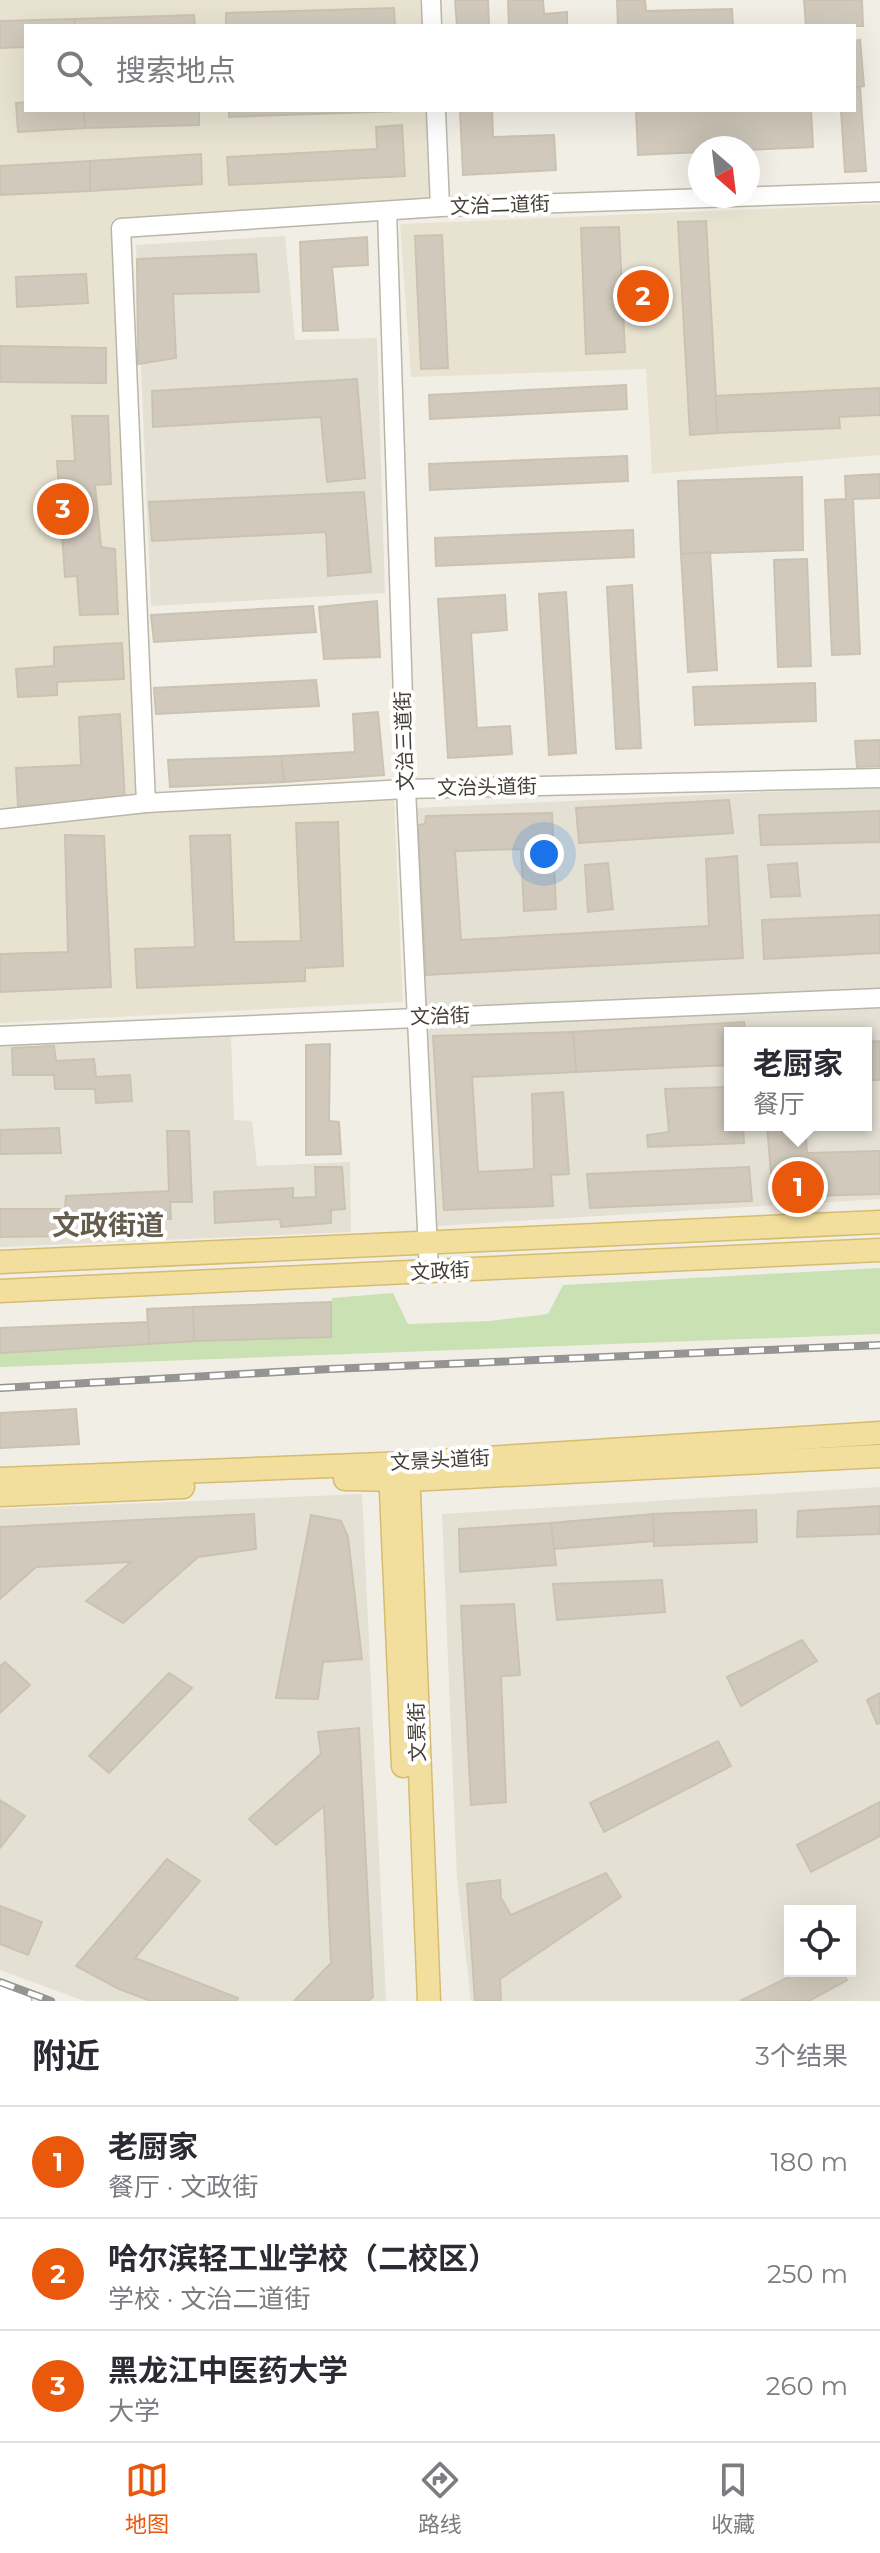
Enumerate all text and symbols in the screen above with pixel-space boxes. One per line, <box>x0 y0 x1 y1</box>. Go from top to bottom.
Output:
search box <box>24 24 856 112</box>
icon: search <box>52 46 96 90</box>
text: 搜索地点 <box>116 52 236 89</box>
north arrow <box>688 136 760 208</box>
street label: 文治二道街 <box>450 191 550 219</box>
pin: 2 <box>617 266 669 326</box>
pin: 3 <box>37 479 89 539</box>
street label: 文治三道街 <box>390 691 418 791</box>
street label: 文治头道街 <box>437 774 537 800</box>
your location <box>524 834 564 874</box>
street label: 文治街 <box>410 1003 470 1029</box>
popup <box>724 1027 872 1131</box>
text: 老厨家 <box>753 1045 843 1082</box>
text: 餐厅 <box>753 1088 805 1120</box>
pin: 1 <box>772 1157 824 1217</box>
district label: 文政街道 <box>52 1208 164 1242</box>
street label: 文政街 <box>409 1257 471 1285</box>
street label: 文景头道街 <box>389 1445 491 1475</box>
street label: 文景街 <box>404 1702 430 1762</box>
map controls <box>784 1905 856 1977</box>
button: locate <box>784 1905 856 1977</box>
text: 附近 <box>32 2035 100 2077</box>
text: 3个结果 <box>755 2040 848 2072</box>
text: 老厨家 <box>108 2128 198 2165</box>
text: 1 <box>53 2146 63 2178</box>
text: 180 m <box>770 2146 848 2178</box>
text: 餐厅 · 文政街 <box>108 2171 258 2203</box>
text: 哈尔滨轻工业学校（二校区） <box>108 2240 498 2277</box>
text: 2 <box>50 2258 66 2290</box>
text: 250 m <box>767 2258 848 2290</box>
text: 学校 · 文治二道街 <box>108 2283 310 2315</box>
text: 黑龙江中医药大学 <box>108 2352 348 2389</box>
text: 3 <box>50 2370 66 2402</box>
text: 260 m <box>766 2370 848 2402</box>
text: 大学 <box>108 2395 160 2427</box>
tab: 地图 <box>125 2458 169 2538</box>
tab: 路线 <box>418 2458 462 2538</box>
tab: 收藏 <box>711 2458 755 2538</box>

